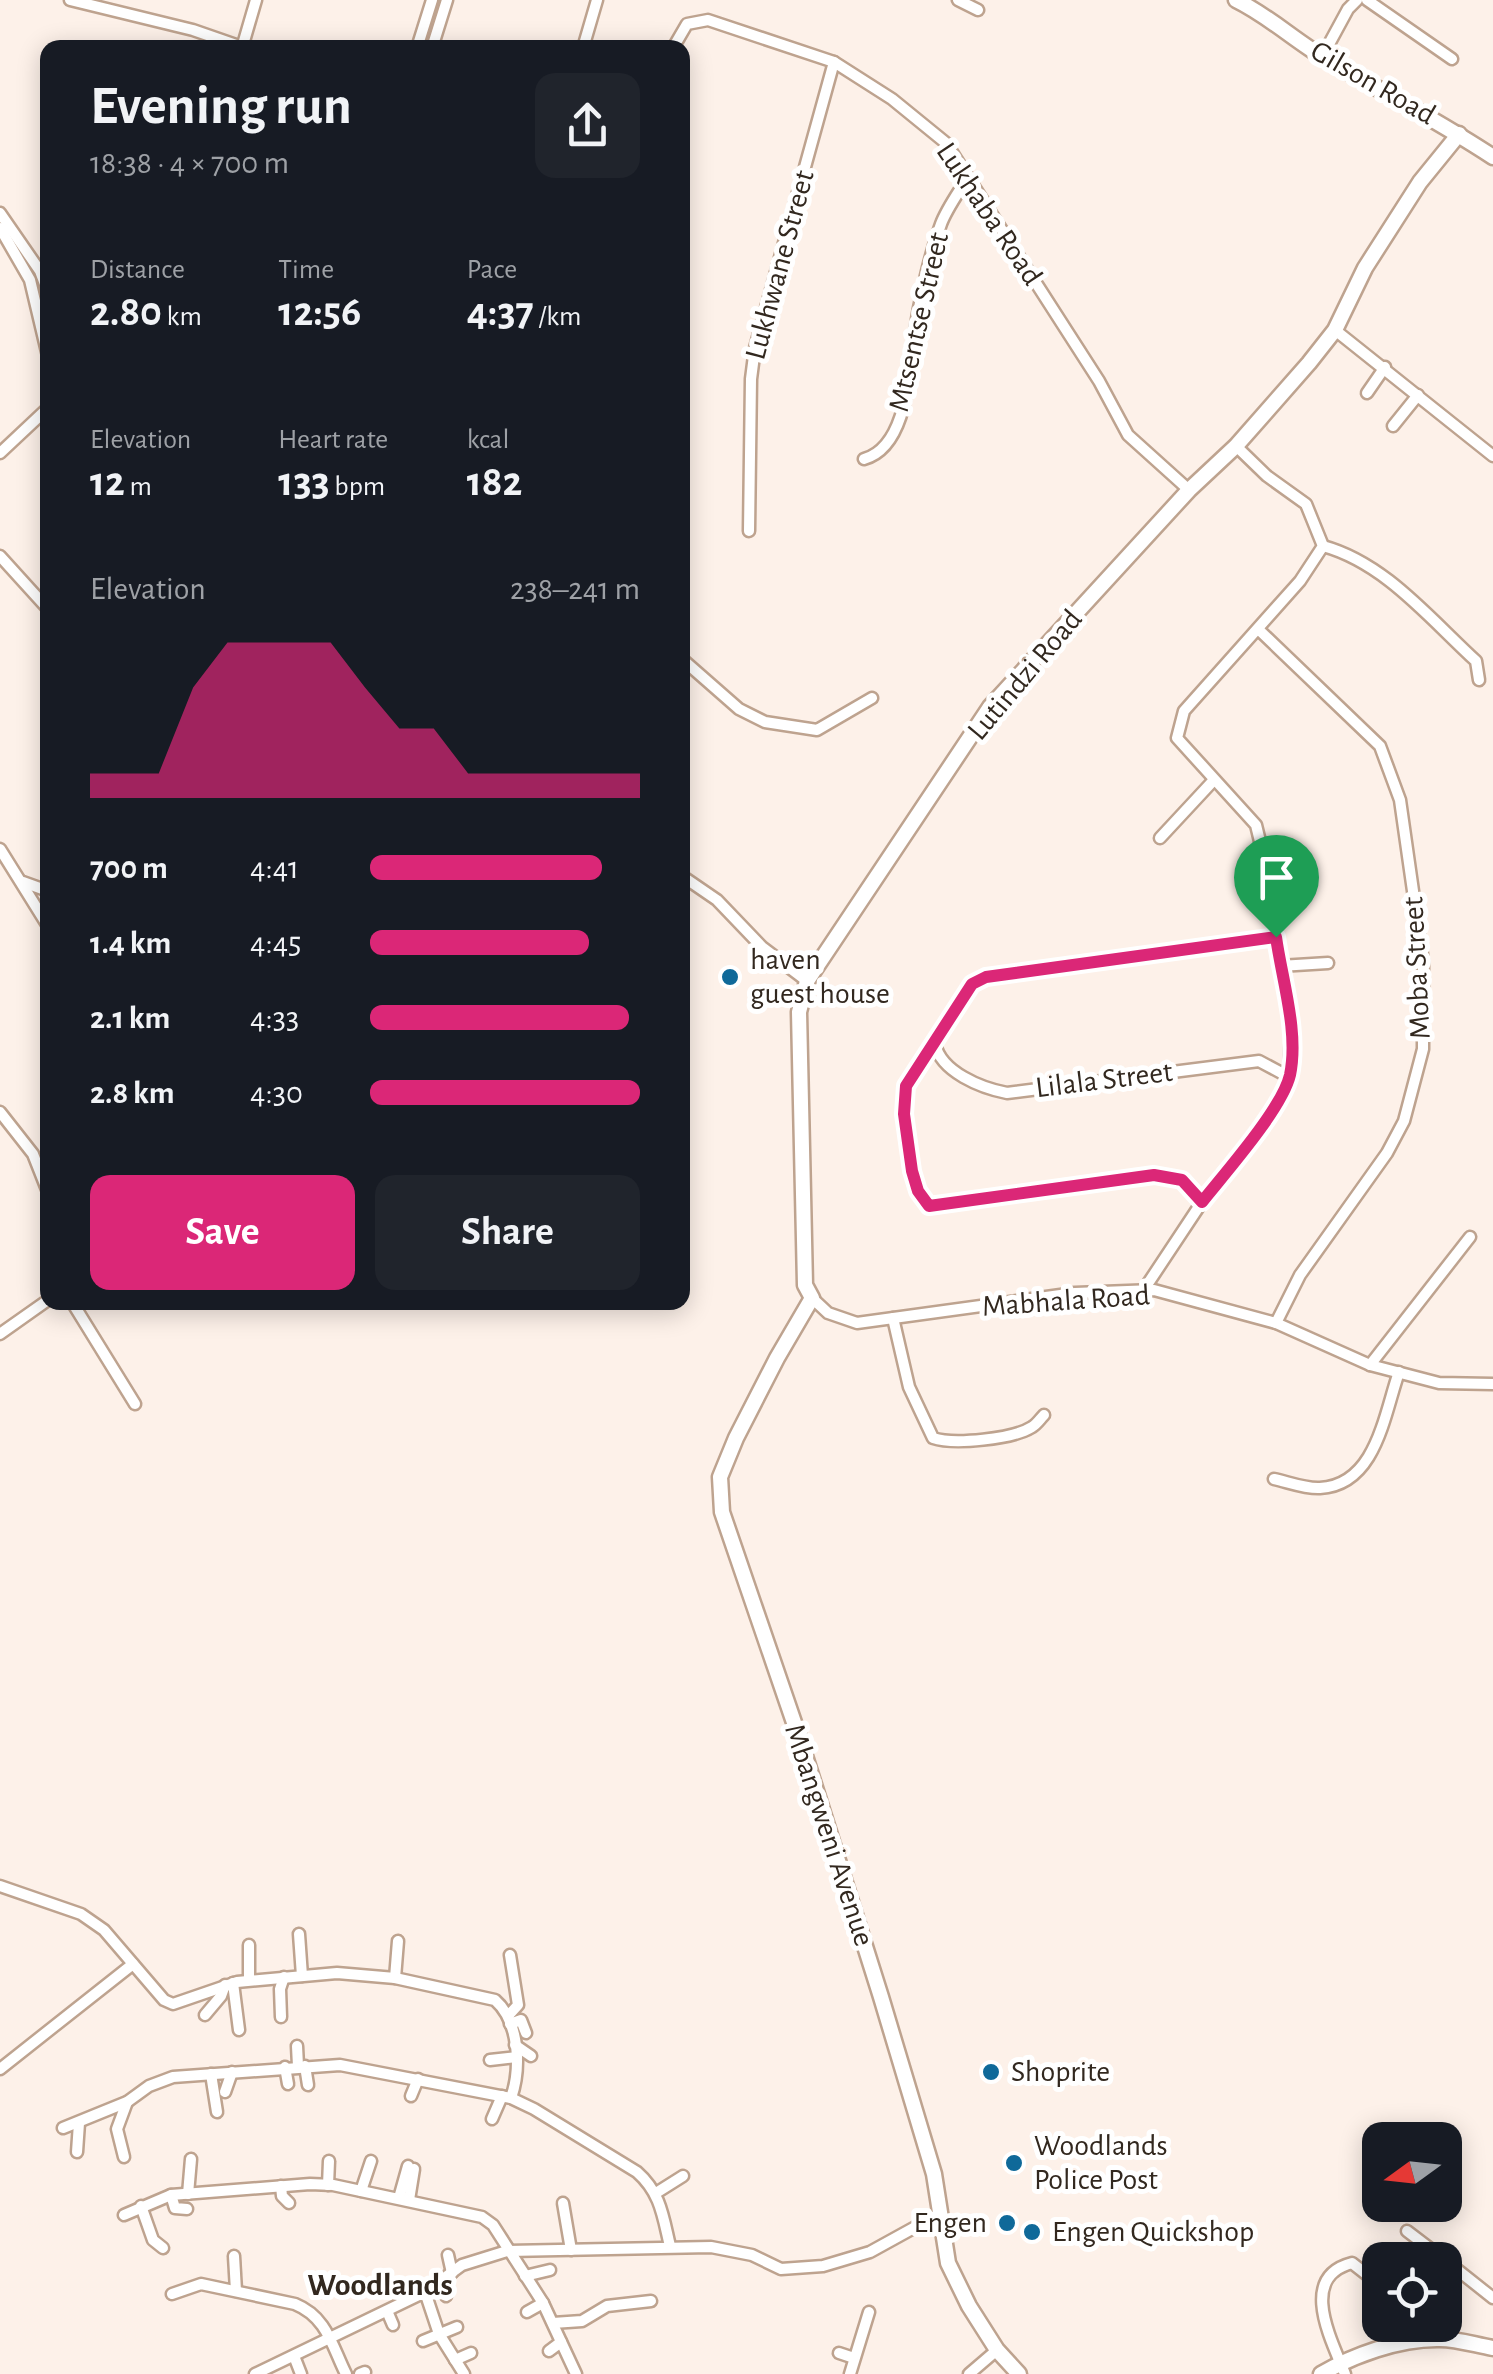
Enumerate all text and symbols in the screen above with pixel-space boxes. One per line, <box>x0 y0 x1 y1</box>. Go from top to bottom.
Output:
street label: Gilson Road <box>1306 35 1440 131</box>
button: share <box>535 73 640 178</box>
text: Evening run <box>90 79 352 134</box>
street label: Lukhaba Road <box>930 137 1048 291</box>
text: 18:38 · 4 × 700 m <box>90 147 289 179</box>
street label: Lukhwane Street <box>740 167 820 363</box>
street label: Mtsentse Street <box>884 229 954 415</box>
text: Distance <box>90 256 185 284</box>
text: Time <box>278 256 334 284</box>
text: Pace <box>467 256 517 284</box>
text: 2.80 <box>90 291 162 333</box>
text: 12:56 <box>278 291 361 333</box>
text: 4:37 <box>467 291 534 333</box>
text: km <box>162 303 202 331</box>
text: /km <box>534 303 581 331</box>
text: Elevation <box>90 426 191 454</box>
text: Heart rate <box>278 426 388 454</box>
text: kcal <box>467 426 509 454</box>
text: 12 <box>90 461 125 503</box>
text: 133 <box>278 461 330 503</box>
text: 182 <box>467 461 522 503</box>
text: m <box>125 473 152 501</box>
text: bpm <box>330 473 385 501</box>
text: Elevation <box>90 573 206 605</box>
text: 238–241 m <box>510 573 640 605</box>
street label: Lutindzi Road <box>962 604 1088 746</box>
pin <box>1234 835 1319 938</box>
icon: arrive <box>1249 850 1304 905</box>
text: 700 m <box>90 852 168 884</box>
text: 4:41 <box>250 852 299 884</box>
street label: Moba Street <box>1398 896 1436 1040</box>
text: 1.4 km <box>90 927 171 959</box>
text: 4:45 <box>250 927 302 959</box>
place label: haven guest house <box>750 945 890 1009</box>
marker: haven guest house <box>719 966 741 988</box>
text: 2.1 km <box>90 1002 170 1034</box>
text: 4:33 <box>250 1002 299 1034</box>
street label: Lilala Street <box>1034 1057 1175 1103</box>
text: 2.8 km <box>90 1077 175 1109</box>
text: 4:30 <box>250 1077 303 1109</box>
button: Save <box>90 1175 355 1290</box>
button: Share <box>375 1175 640 1290</box>
street label: Mabhala Road <box>981 1280 1151 1322</box>
street label: Mbangweni Avenue <box>779 1720 879 1950</box>
place label: Shoprite <box>1011 2057 1110 2087</box>
marker: Shoprite <box>980 2061 1002 2083</box>
north arrow <box>1362 2122 1462 2222</box>
map controls <box>1362 2122 1462 2342</box>
place label: Woodlands Police Post <box>1034 2131 1168 2195</box>
marker: Woodlands Police Post <box>1003 2152 1025 2174</box>
place label: Engen <box>913 2208 987 2238</box>
marker: Engen <box>996 2212 1018 2234</box>
place label: Engen Quickshop <box>1052 2217 1254 2247</box>
marker: Engen Quickshop <box>1021 2221 1043 2243</box>
button: locate <box>1362 2242 1462 2342</box>
district label: Woodlands <box>307 2269 453 2301</box>

